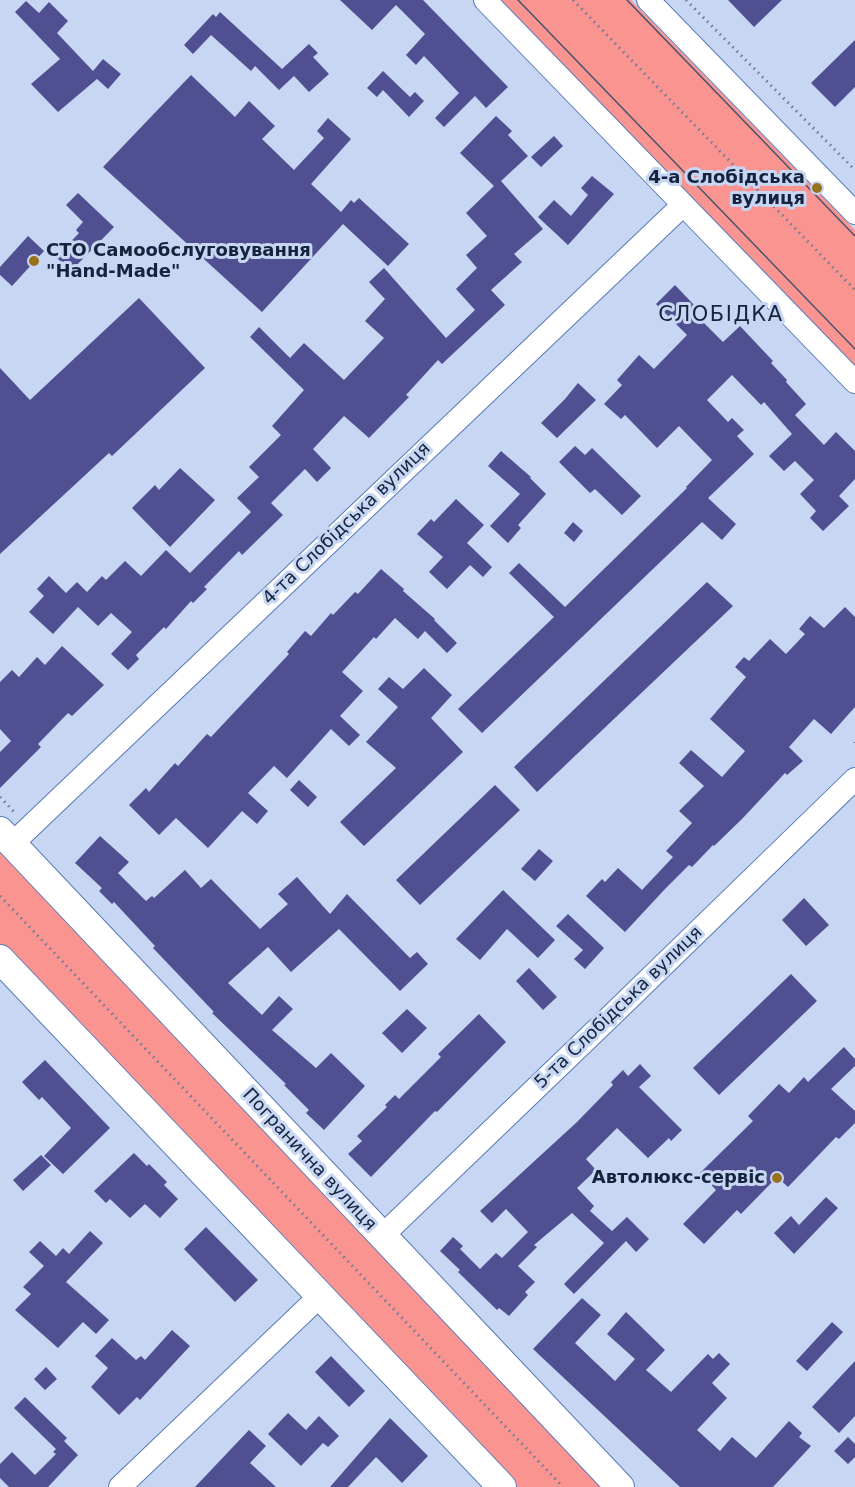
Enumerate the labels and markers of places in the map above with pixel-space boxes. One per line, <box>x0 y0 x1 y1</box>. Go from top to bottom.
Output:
place label: 4-а Слобідська вулиця <box>648 167 805 210</box>
marker: 4-а Слобідська вулиця <box>810 181 824 195</box>
place label: СТО Самообслуговування "Hand-Made" <box>46 240 311 282</box>
marker: СТО Самообслуговування "Hand-Made" <box>27 254 41 268</box>
place label: Автолюкс-сервіс <box>592 1167 765 1189</box>
marker: Автолюкс-сервіс <box>770 1171 784 1185</box>

